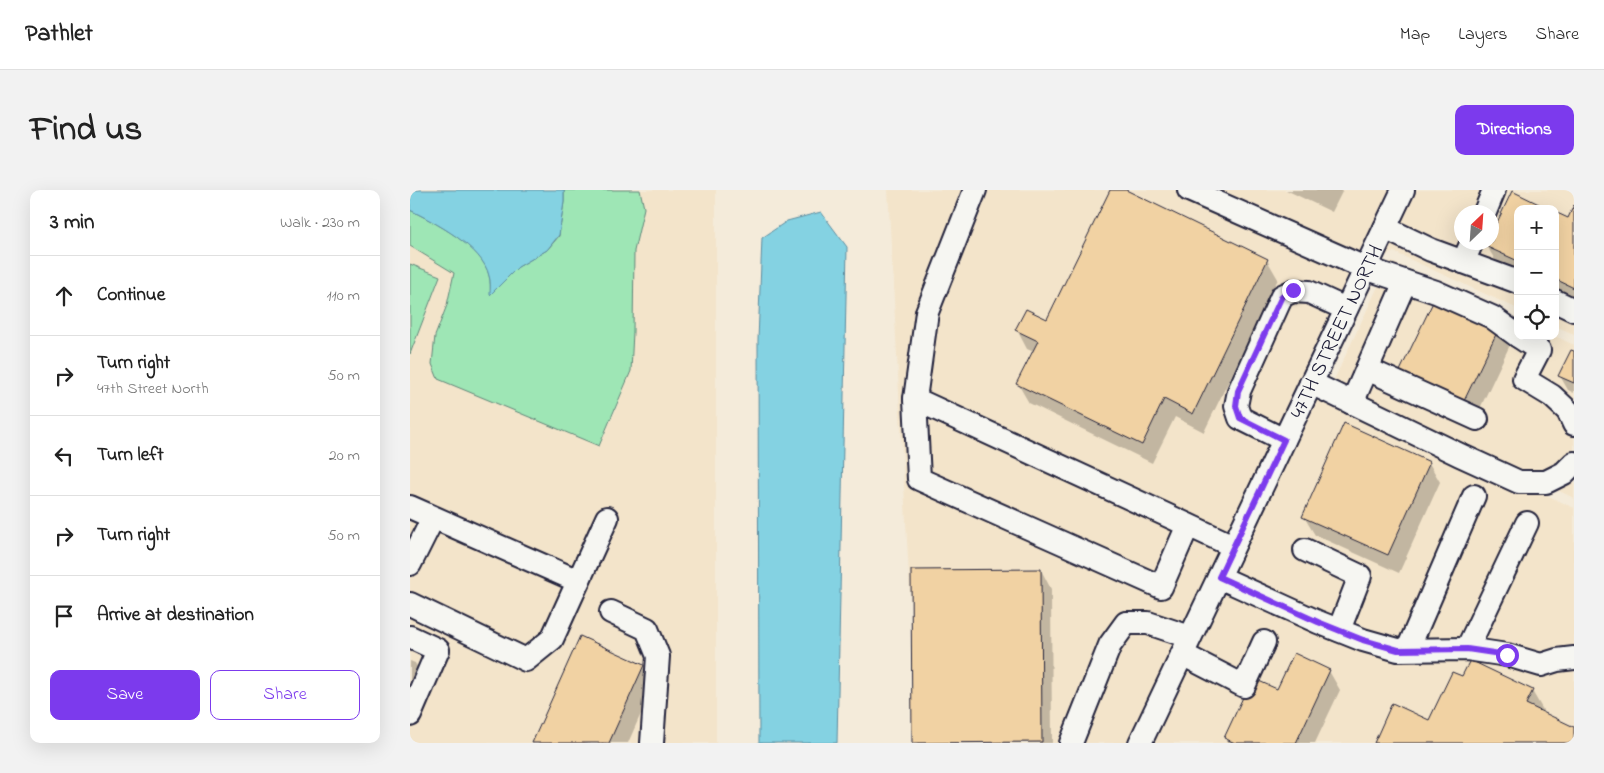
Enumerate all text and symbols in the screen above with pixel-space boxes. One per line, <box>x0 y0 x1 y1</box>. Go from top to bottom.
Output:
text: Pathlet <box>25 17 93 52</box>
text: Map <box>1400 22 1430 48</box>
text: Layers <box>1458 22 1508 48</box>
text: Share <box>1536 22 1579 48</box>
text: Find us <box>30 105 142 156</box>
button: Directions <box>1455 105 1574 155</box>
north arrow <box>1454 205 1499 250</box>
map controls <box>1514 205 1559 340</box>
button: + <box>1514 205 1559 250</box>
text: 3 min <box>50 208 94 238</box>
text: Walk · 230 m <box>280 211 360 235</box>
street label: 47TH STREET NORTH <box>1283 240 1392 424</box>
button: − <box>1514 250 1559 295</box>
route end <box>1282 279 1305 302</box>
icon: ahead <box>50 282 78 310</box>
text: Continue <box>97 282 165 309</box>
text: 110 m <box>326 284 360 308</box>
button: locate <box>1514 295 1559 340</box>
text: Turn right <box>97 350 170 377</box>
icon: right <box>50 362 78 390</box>
text: 50 m <box>328 364 360 388</box>
text: 47th Street North <box>97 377 209 401</box>
icon: left <box>50 442 78 470</box>
text: Turn left <box>97 442 164 469</box>
text: 20 m <box>329 444 360 468</box>
icon: right <box>50 522 78 550</box>
text: Turn right <box>97 522 170 549</box>
text: 50 m <box>328 524 360 548</box>
icon: arrive <box>50 602 78 630</box>
text: Arrive at destination <box>97 602 254 629</box>
route start <box>1496 644 1519 667</box>
button: Save <box>50 670 200 720</box>
button: Share <box>210 670 360 720</box>

